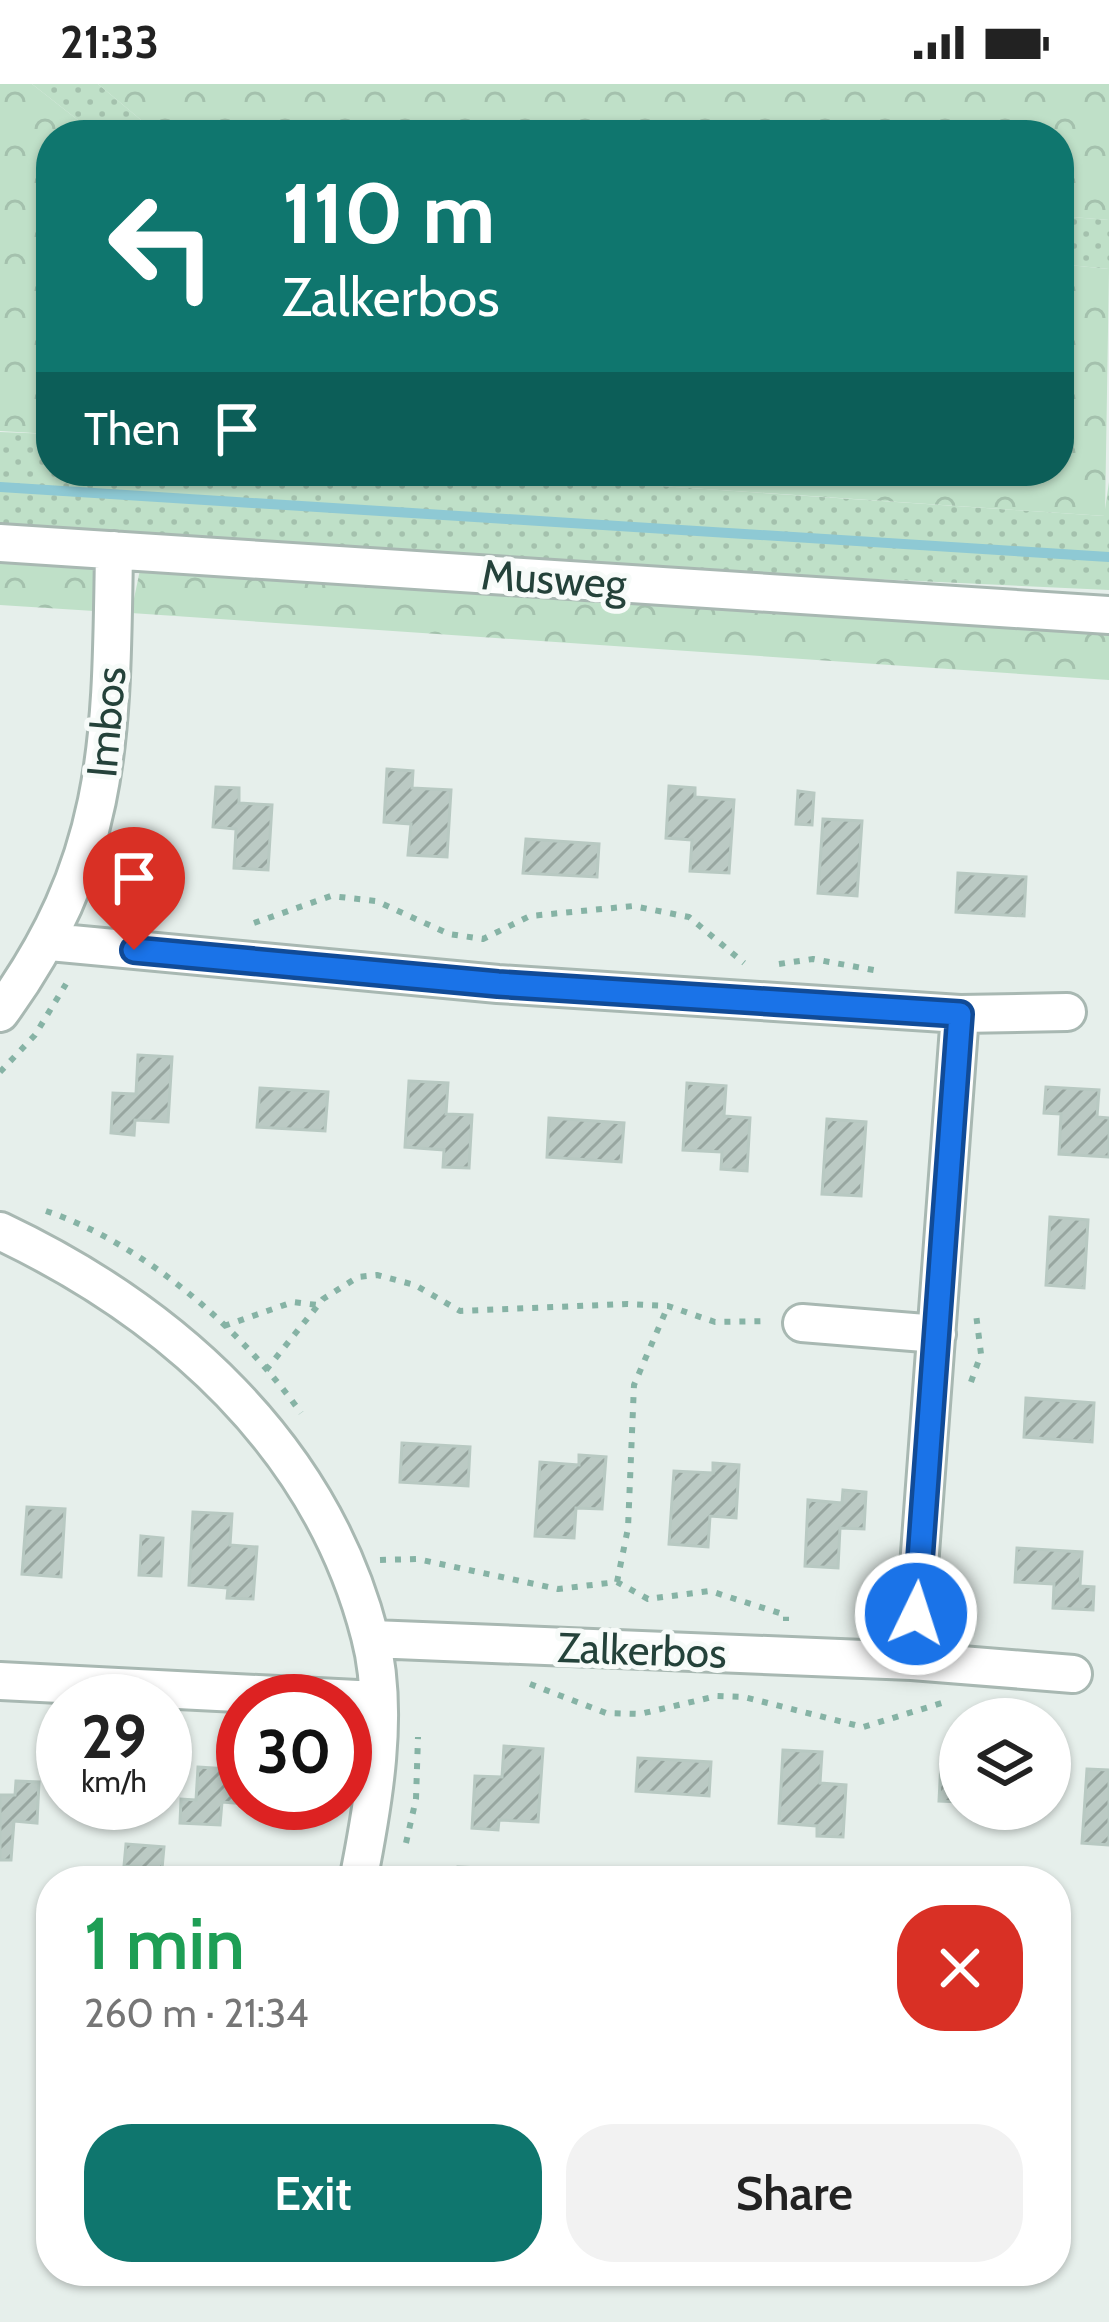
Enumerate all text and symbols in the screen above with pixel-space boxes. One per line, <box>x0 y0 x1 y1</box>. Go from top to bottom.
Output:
text: 21:33 <box>60 15 159 69</box>
text: 110 m <box>282 162 495 264</box>
icon: left <box>84 168 240 324</box>
text: Zalkerbos <box>282 264 500 330</box>
icon: arrive <box>204 396 270 462</box>
text: Then <box>84 402 180 456</box>
street label: Musweg <box>480 548 630 610</box>
street label: Imbos <box>75 664 137 780</box>
pin <box>83 827 185 950</box>
icon: arrive <box>101 845 167 911</box>
position arrow <box>853 1551 979 1677</box>
street label: Zalkerbos <box>557 1621 727 1679</box>
speed limit sign: 30 <box>216 1674 372 1830</box>
map controls <box>939 1698 1071 1830</box>
button: layers <box>939 1698 1071 1830</box>
text: 29 <box>81 1700 147 1773</box>
text: km/h <box>81 1763 147 1800</box>
text: 1 min <box>84 1900 245 1987</box>
button: close <box>897 1905 1023 2031</box>
text: 260 m · 21:34 <box>84 1989 309 2037</box>
button: Exit <box>84 2124 542 2262</box>
button: Share <box>566 2124 1023 2262</box>

